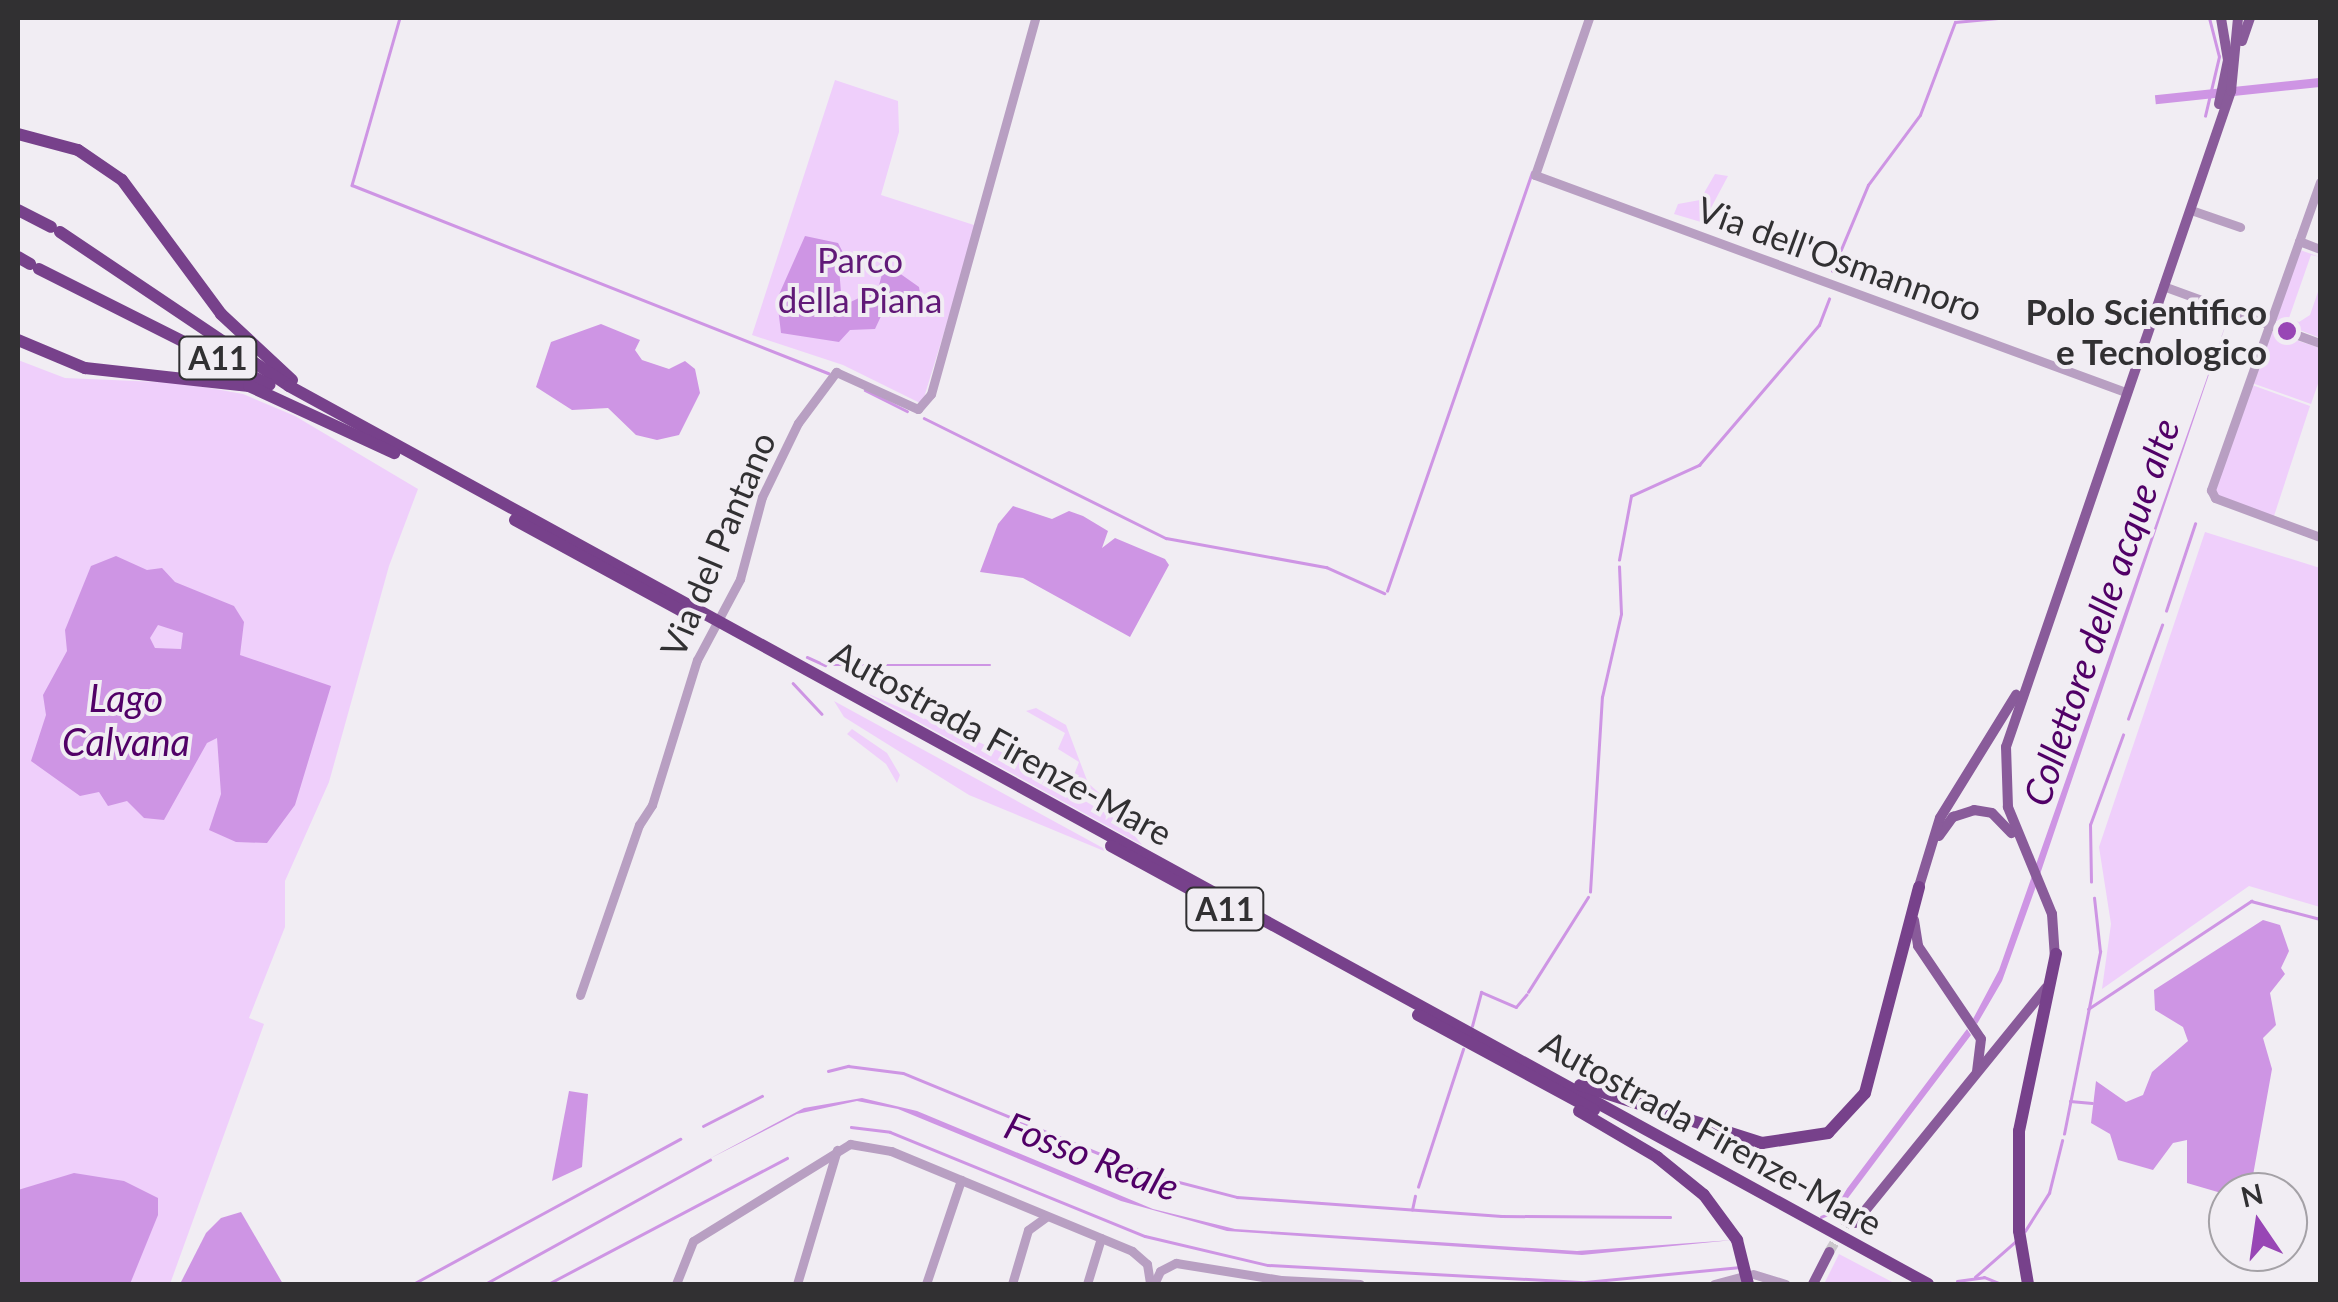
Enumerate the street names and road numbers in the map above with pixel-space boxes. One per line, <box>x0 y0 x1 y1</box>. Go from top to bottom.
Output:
street label: Via dell'Osmannoro <box>1692 187 1988 329</box>
road number: A11 <box>178 331 258 385</box>
street label: Via del Pantano <box>651 425 783 663</box>
street label: Autostrada Firenze-Mare <box>824 631 1180 853</box>
road number: A11 <box>1185 882 1265 936</box>
street label: Autostrada Firenze-Mare <box>1534 1021 1890 1243</box>

